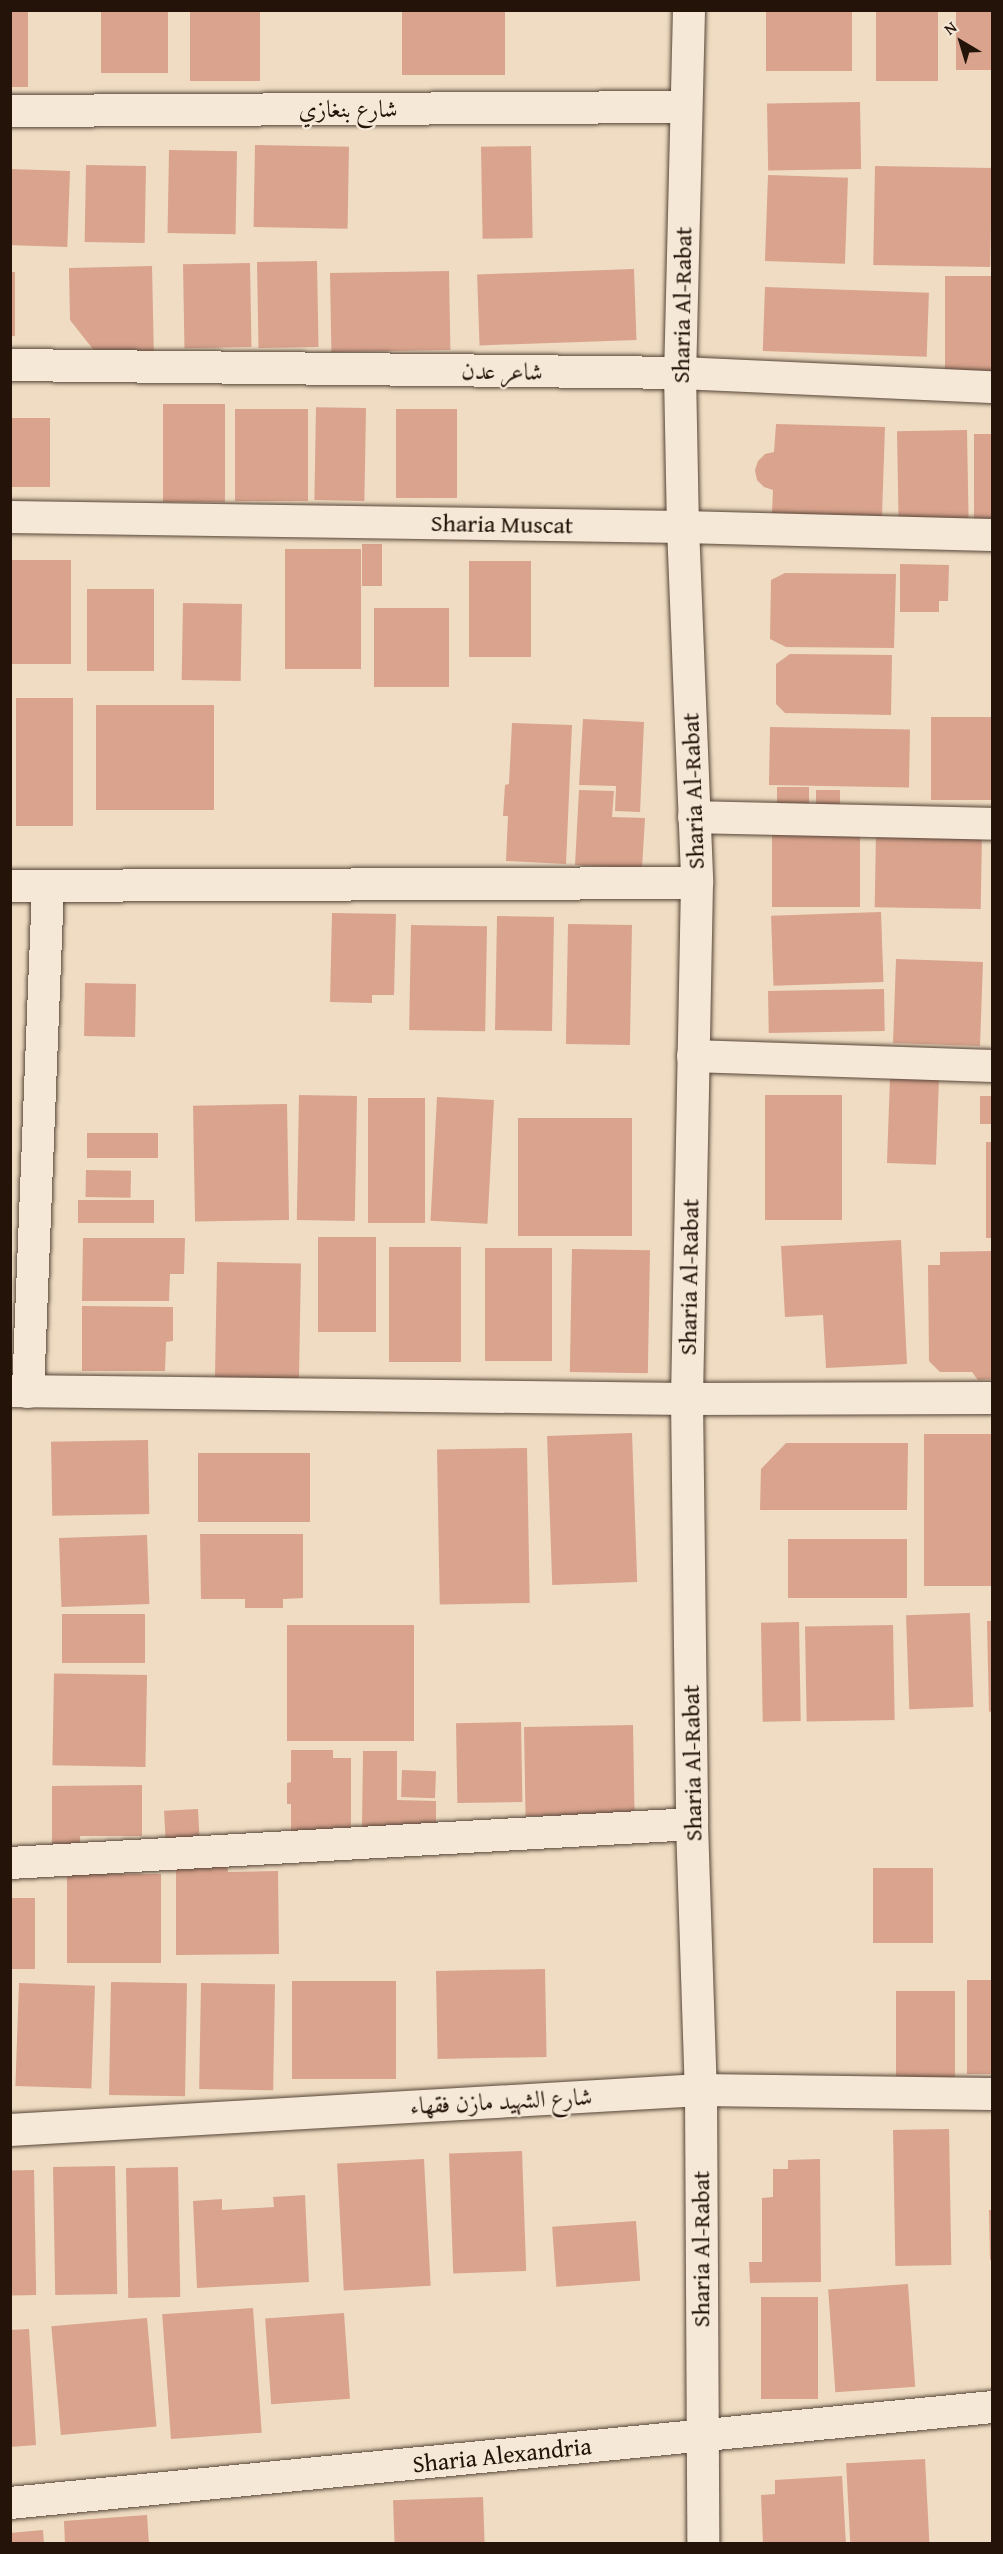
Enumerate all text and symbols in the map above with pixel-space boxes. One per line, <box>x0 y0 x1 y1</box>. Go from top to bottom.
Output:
north arrow <box>931 12 991 72</box>
text: N <box>938 15 962 41</box>
street label: شارع بنغازي <box>298 95 398 123</box>
street label: Sharia Al-Rabat <box>666 226 698 384</box>
street label: شاعر عدن <box>461 356 543 386</box>
street label: Sharia Muscat <box>431 508 573 540</box>
street label: Sharia Al-Rabat <box>676 712 710 870</box>
street label: Sharia Al-Rabat <box>673 1198 705 1356</box>
street label: Sharia Al-Rabat <box>676 1684 708 1842</box>
street label: شارع الشهيد مازن فقهاء <box>409 2082 593 2120</box>
street label: Sharia Al-Rabat <box>687 2171 715 2327</box>
street label: Sharia Alexandria <box>411 2431 593 2479</box>

